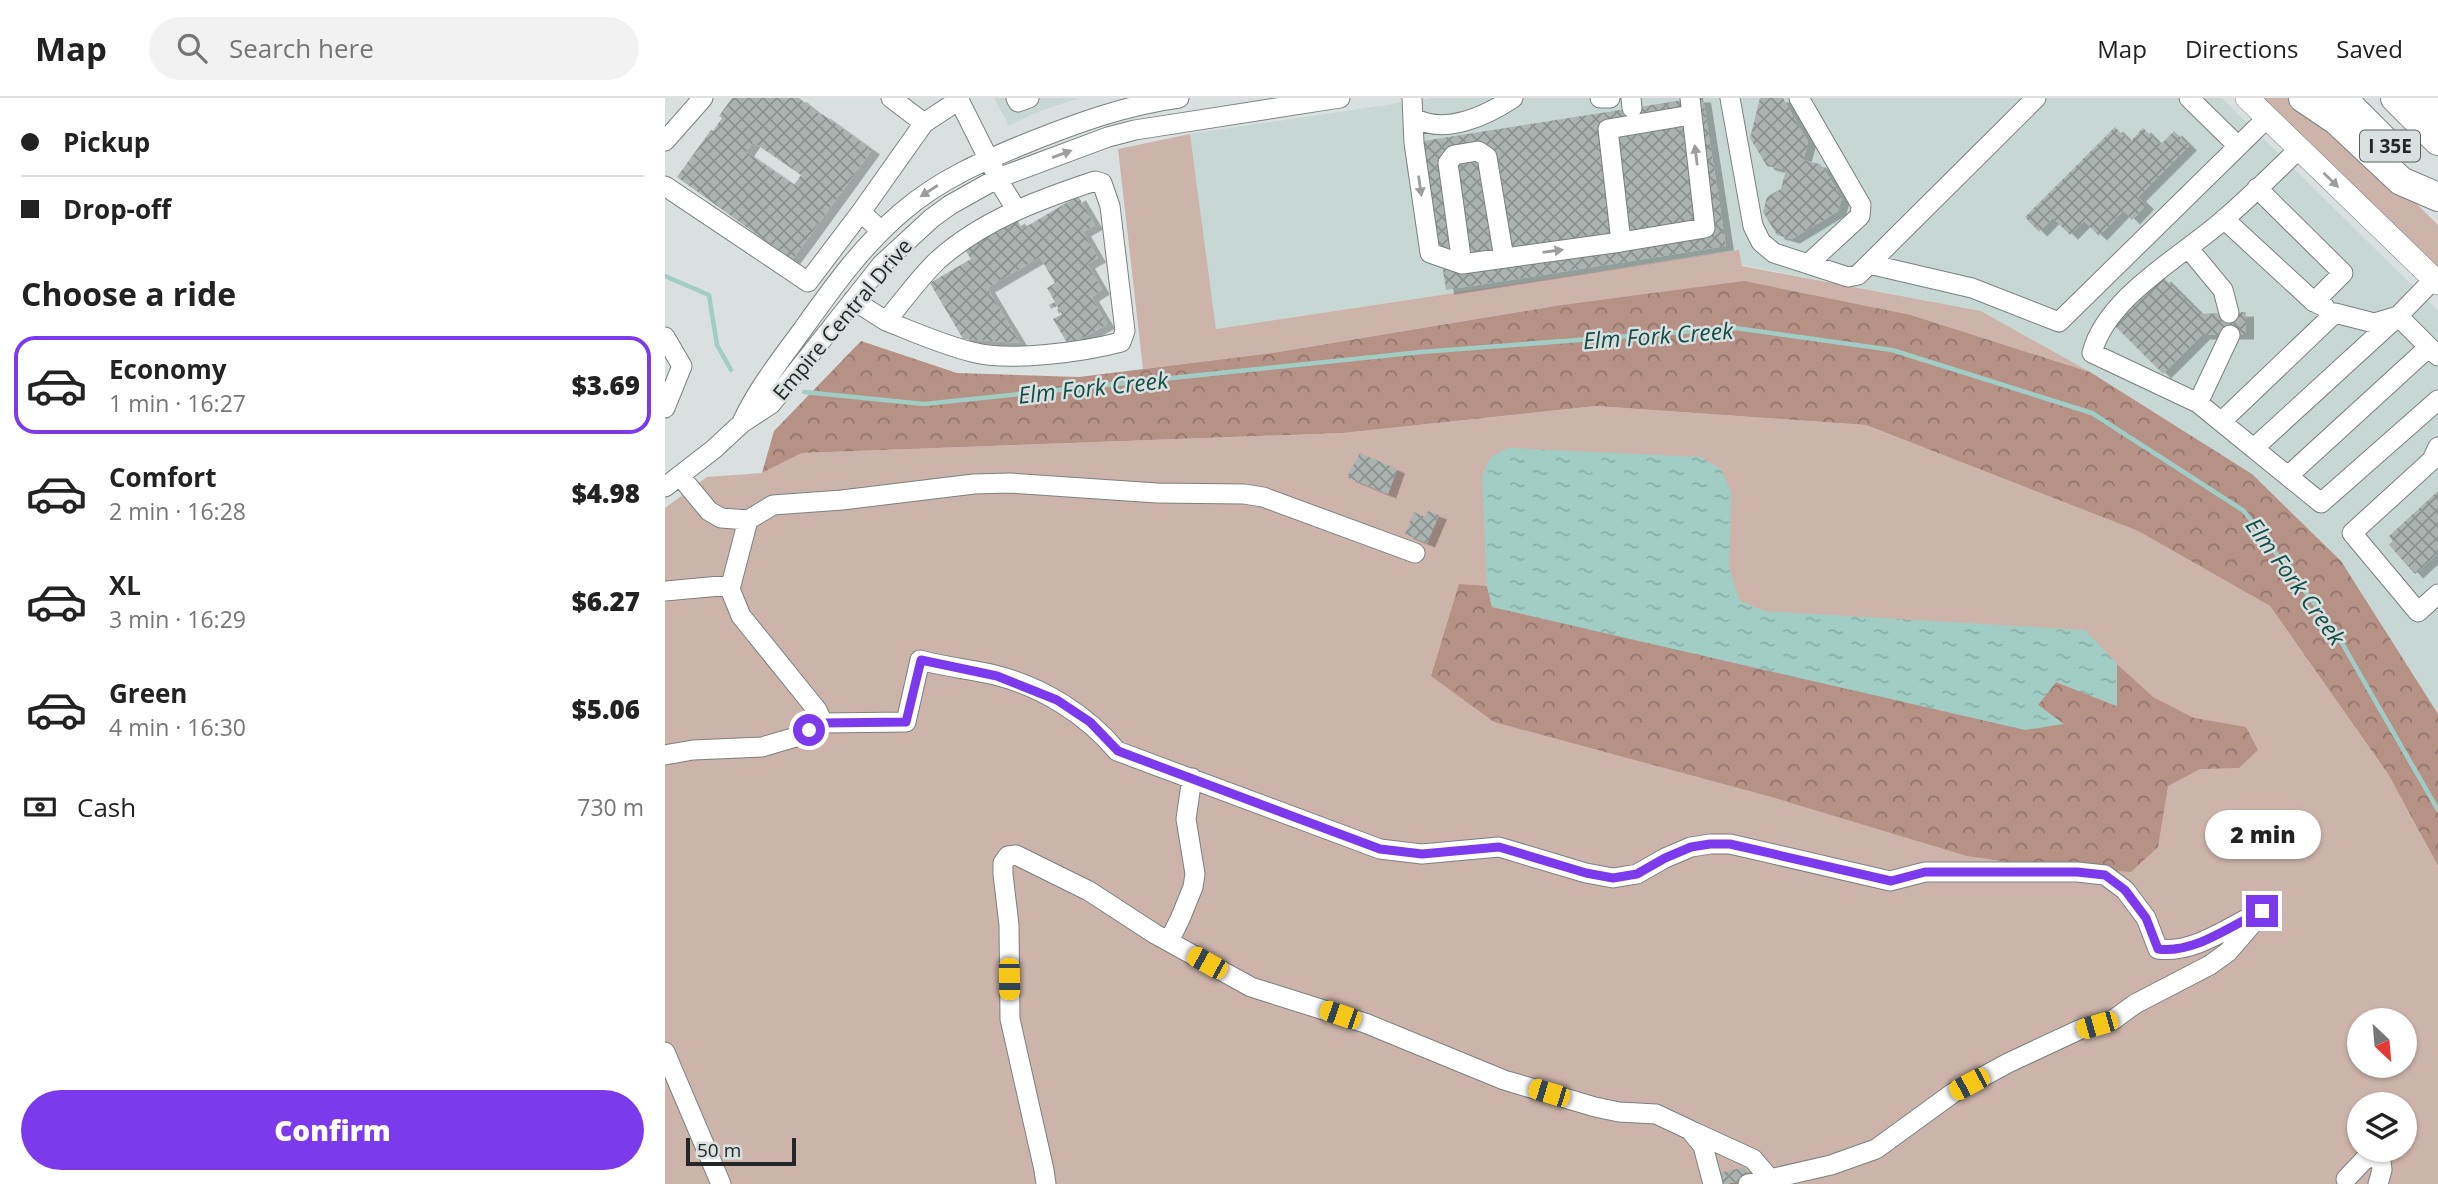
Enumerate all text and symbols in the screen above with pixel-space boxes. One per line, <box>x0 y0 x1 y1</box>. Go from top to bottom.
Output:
search box <box>149 17 639 80</box>
text: Map <box>35 26 107 71</box>
icon: search <box>173 29 211 67</box>
text: Search here <box>229 30 374 66</box>
text: Map <box>2097 32 2147 65</box>
text: Directions <box>2185 32 2298 65</box>
text: Saved <box>2336 32 2403 65</box>
text: Pickup <box>63 124 150 160</box>
road number: I 35E <box>2360 130 2420 162</box>
one-way arrow <box>1691 144 1702 166</box>
one-way arrow <box>1051 148 1072 159</box>
one-way arrow <box>2322 171 2339 187</box>
one-way arrow <box>1415 175 1426 197</box>
one-way arrow <box>920 184 938 198</box>
text: Drop-off <box>63 191 171 227</box>
street label: Empire Central Drive <box>766 232 918 406</box>
one-way arrow <box>1542 246 1564 257</box>
text: Choose a ride <box>21 272 236 315</box>
water label: Elm Fork Creek <box>1582 314 1735 356</box>
text: Economy <box>109 351 227 387</box>
icon: car <box>25 354 88 417</box>
water label: Elm Fork Creek <box>1016 363 1170 411</box>
text: $3.69 <box>572 367 640 403</box>
text: 1 min · 16:27 <box>109 387 246 419</box>
text: Comfort <box>109 459 216 495</box>
icon: car <box>25 462 88 525</box>
text: $4.98 <box>572 475 640 511</box>
text: 2 min · 16:28 <box>109 495 246 527</box>
water label: Elm Fork Creek <box>2239 511 2354 652</box>
text: XL <box>109 567 141 603</box>
icon: car <box>25 570 88 633</box>
text: $6.27 <box>572 583 640 619</box>
text: 3 min · 16:29 <box>109 603 246 635</box>
text: Green <box>109 675 187 711</box>
icon: car <box>25 678 88 741</box>
text: $5.06 <box>572 691 640 727</box>
text: 4 min · 16:30 <box>109 711 246 743</box>
route start <box>793 714 825 746</box>
icon: cash <box>21 788 59 826</box>
text: Cash <box>77 789 136 825</box>
text: 730 m <box>577 791 644 823</box>
callout: 2 min <box>2204 810 2320 858</box>
text: 2 min <box>2230 818 2296 850</box>
route end <box>2246 895 2278 927</box>
car <box>1184 944 1231 982</box>
car <box>999 958 1020 1000</box>
car <box>1317 998 1364 1032</box>
north arrow <box>2347 1008 2417 1078</box>
map controls <box>2347 1008 2417 1162</box>
car <box>2074 1009 2121 1041</box>
car <box>1946 1065 1993 1103</box>
car <box>1526 1077 1573 1109</box>
button: Confirm <box>21 1090 644 1170</box>
button: layers <box>2347 1092 2417 1162</box>
scale bar <box>686 1135 796 1167</box>
text: 50 m <box>697 1137 741 1163</box>

